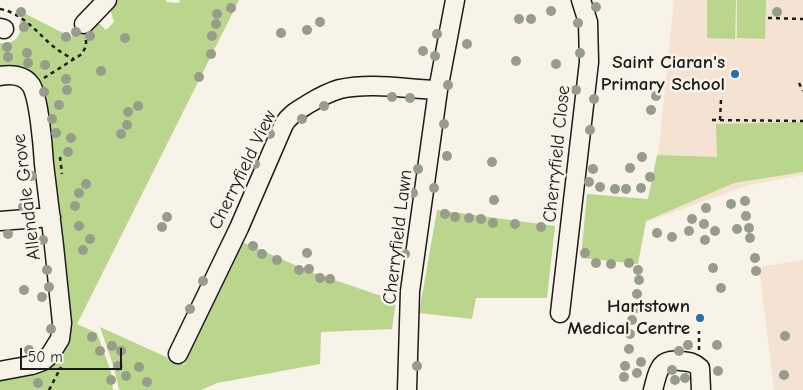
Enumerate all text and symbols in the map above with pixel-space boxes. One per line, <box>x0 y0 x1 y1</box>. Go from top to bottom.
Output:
place label: Saint Ciaran's Primary School <box>601 52 725 96</box>
marker: Saint Ciaran's Primary School <box>729 68 741 80</box>
street label: Cherryfield Close <box>538 84 576 224</box>
street label: Cherryfield View <box>204 107 282 233</box>
street label: Allendale Grove <box>8 133 46 261</box>
street label: Cherryfield Lawn <box>378 168 418 306</box>
place label: Hartstown Medical Centre <box>567 296 690 340</box>
marker: Hartstown Medical Centre <box>694 312 706 324</box>
scale bar <box>22 338 125 370</box>
text: 50 m <box>28 348 63 366</box>

